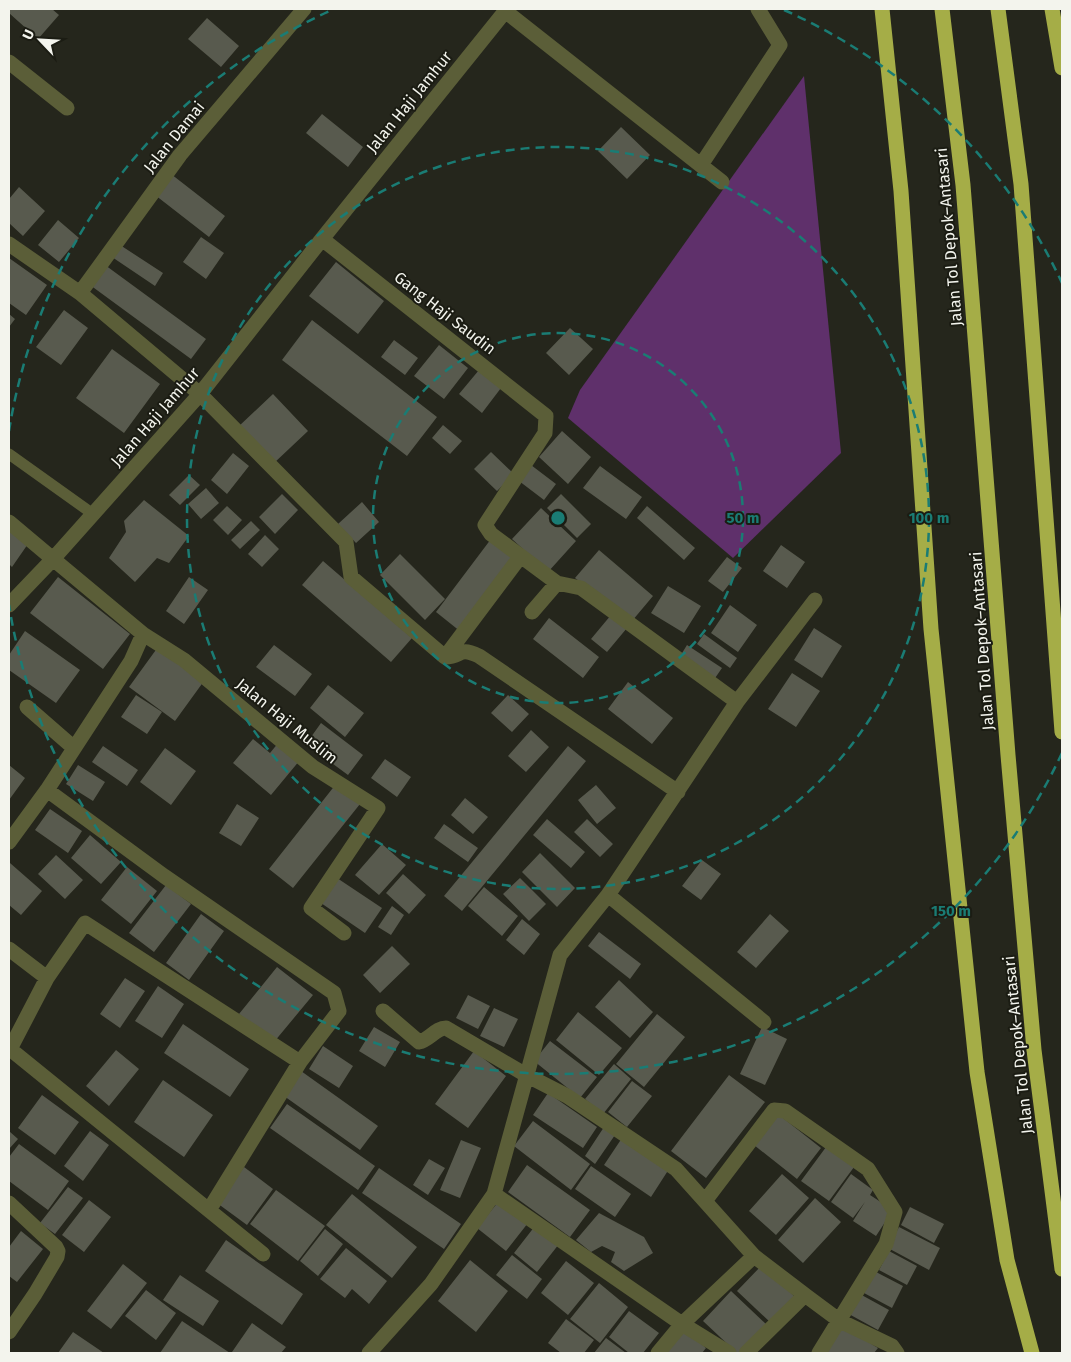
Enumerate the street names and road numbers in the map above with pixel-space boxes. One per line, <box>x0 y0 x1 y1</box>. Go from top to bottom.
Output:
street label: Jalan Haji Jamhur <box>362 47 456 157</box>
street label: Jalan Damai <box>140 98 208 176</box>
street label: Jalan Tol Depok–Antasari <box>932 147 966 327</box>
street label: Gang Haji Saudin <box>390 267 500 359</box>
street label: Jalan Haji Jamhur <box>107 363 204 470</box>
street label: Jalan Tol Depok–Antasari <box>966 551 998 731</box>
street label: Jalan Haji Muslim <box>232 674 342 768</box>
street label: Jalan Tol Depok–Antasari <box>999 955 1037 1135</box>

